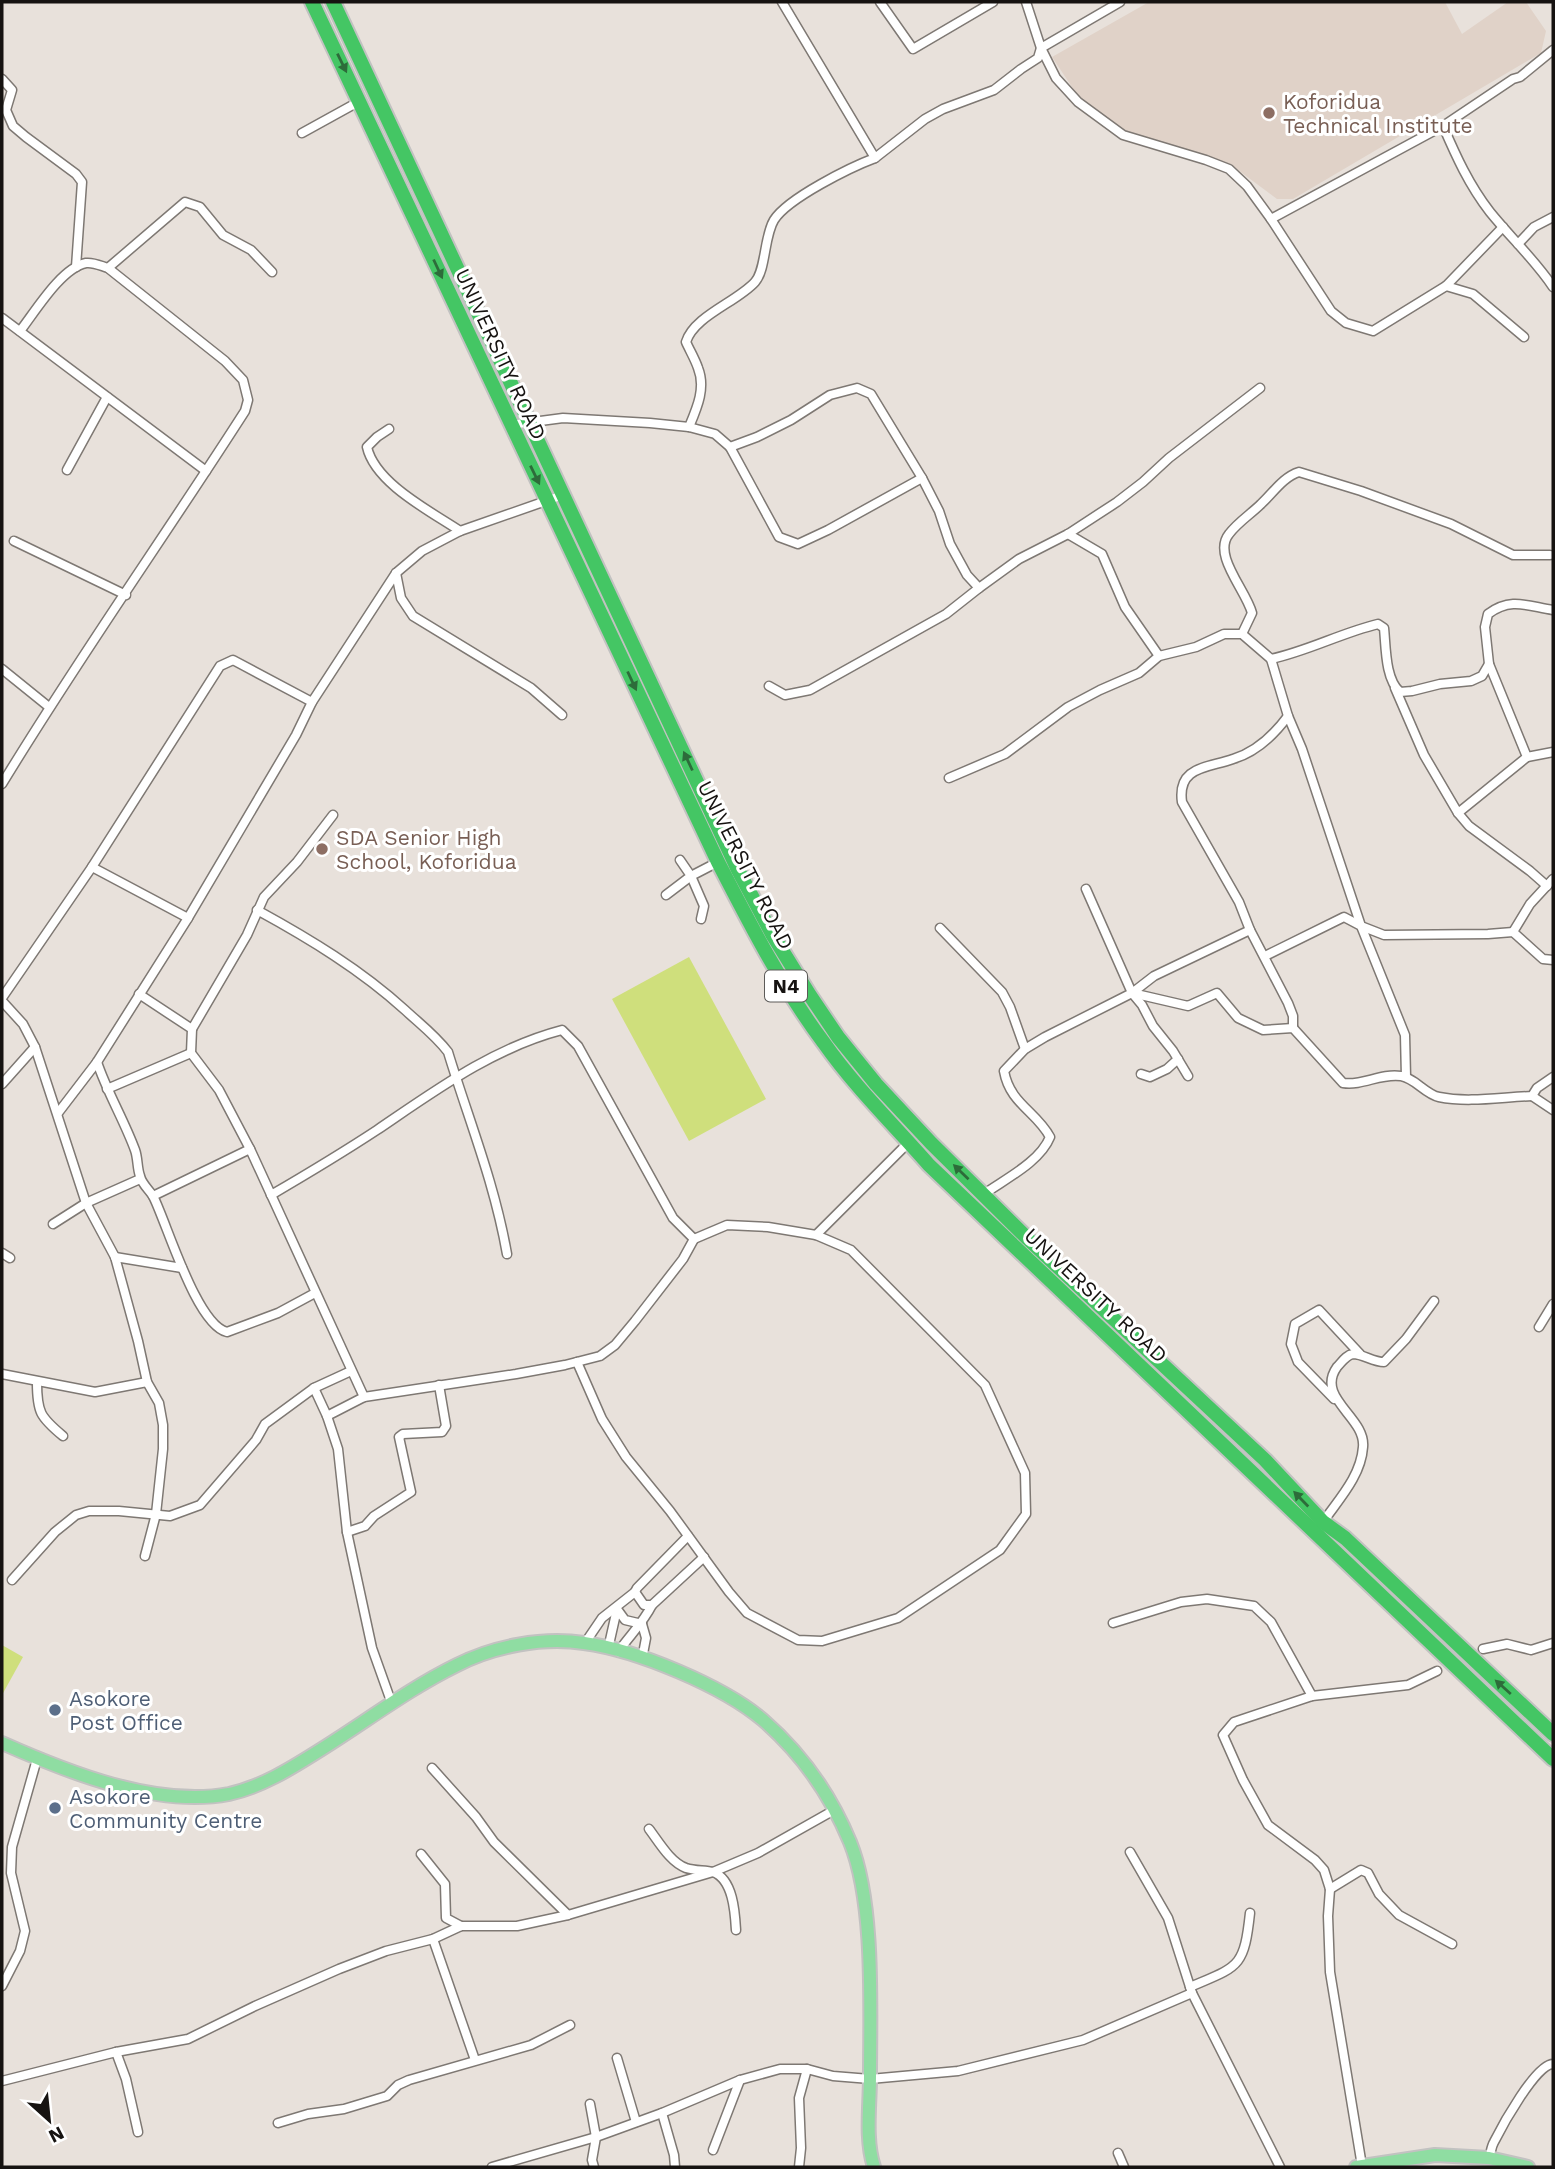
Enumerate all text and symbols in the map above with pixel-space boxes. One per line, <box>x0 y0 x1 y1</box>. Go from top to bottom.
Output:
one-way arrow <box>336 53 347 73</box>
place label: Koforidua Technical Institute <box>1283 89 1473 138</box>
marker: Koforidua Technical Institute <box>1261 105 1277 121</box>
one-way arrow <box>432 259 444 279</box>
street label: UNIVERSITY ROAD <box>450 264 552 444</box>
one-way arrow <box>530 465 541 485</box>
one-way arrow <box>627 671 638 691</box>
one-way arrow <box>682 751 694 771</box>
street label: UNIVERSITY ROAD <box>693 776 799 954</box>
place label: SDA Senior High School, Koforidua <box>336 825 517 874</box>
marker: SDA Senior High School, Koforidua <box>314 841 330 857</box>
road number: N4 <box>765 970 807 1002</box>
one-way arrow <box>953 1164 970 1180</box>
street label: UNIVERSITY ROAD <box>1019 1222 1173 1368</box>
one-way arrow <box>1294 1491 1310 1508</box>
one-way arrow <box>1495 1680 1512 1695</box>
place label: Asokore Post Office <box>69 1686 183 1735</box>
marker: Asokore Post Office <box>47 1702 63 1718</box>
place label: Asokore Community Centre <box>69 1784 262 1833</box>
marker: Asokore Community Centre <box>47 1800 63 1816</box>
north arrow <box>14 2085 84 2155</box>
text: N <box>45 2121 68 2148</box>

